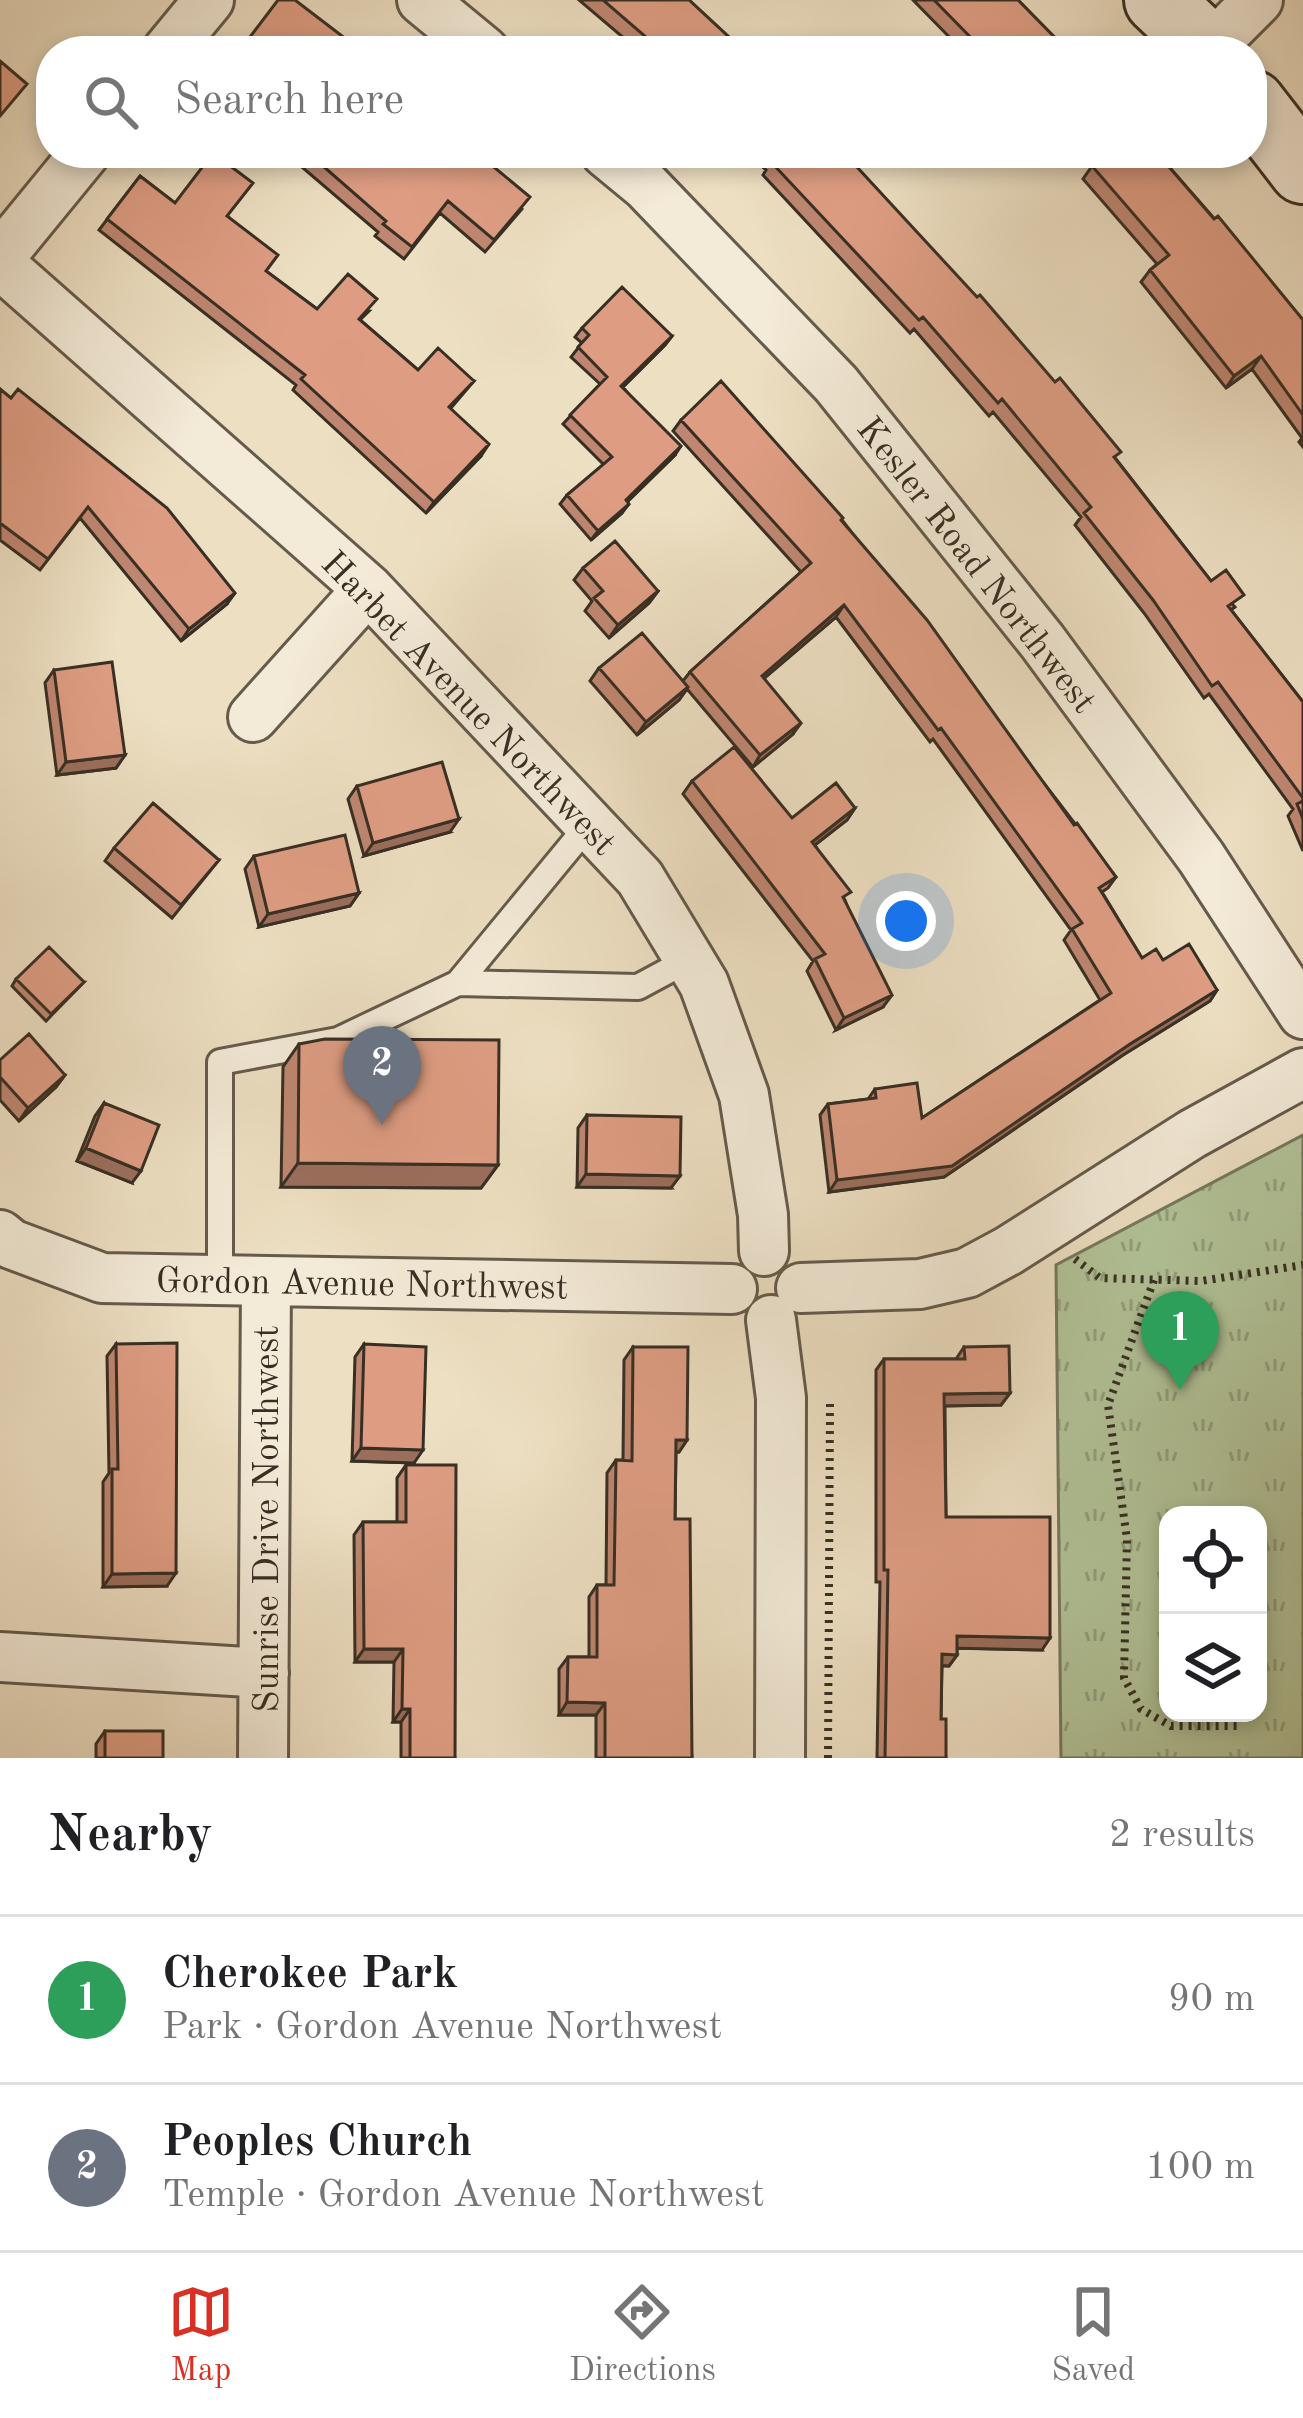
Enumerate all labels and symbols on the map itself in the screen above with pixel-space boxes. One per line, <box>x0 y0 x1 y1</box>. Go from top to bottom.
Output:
street label: Kesler Road Northwest <box>849 412 1101 721</box>
street label: Harbet Avenue Northwest <box>313 546 621 863</box>
your location <box>876 891 936 951</box>
pin: 2 <box>343 1026 421 1125</box>
street label: Gordon Avenue Northwest <box>155 1264 569 1308</box>
pin: 1 <box>1141 1291 1219 1390</box>
street label: Sunrise Drive Northwest <box>251 1325 287 1713</box>

